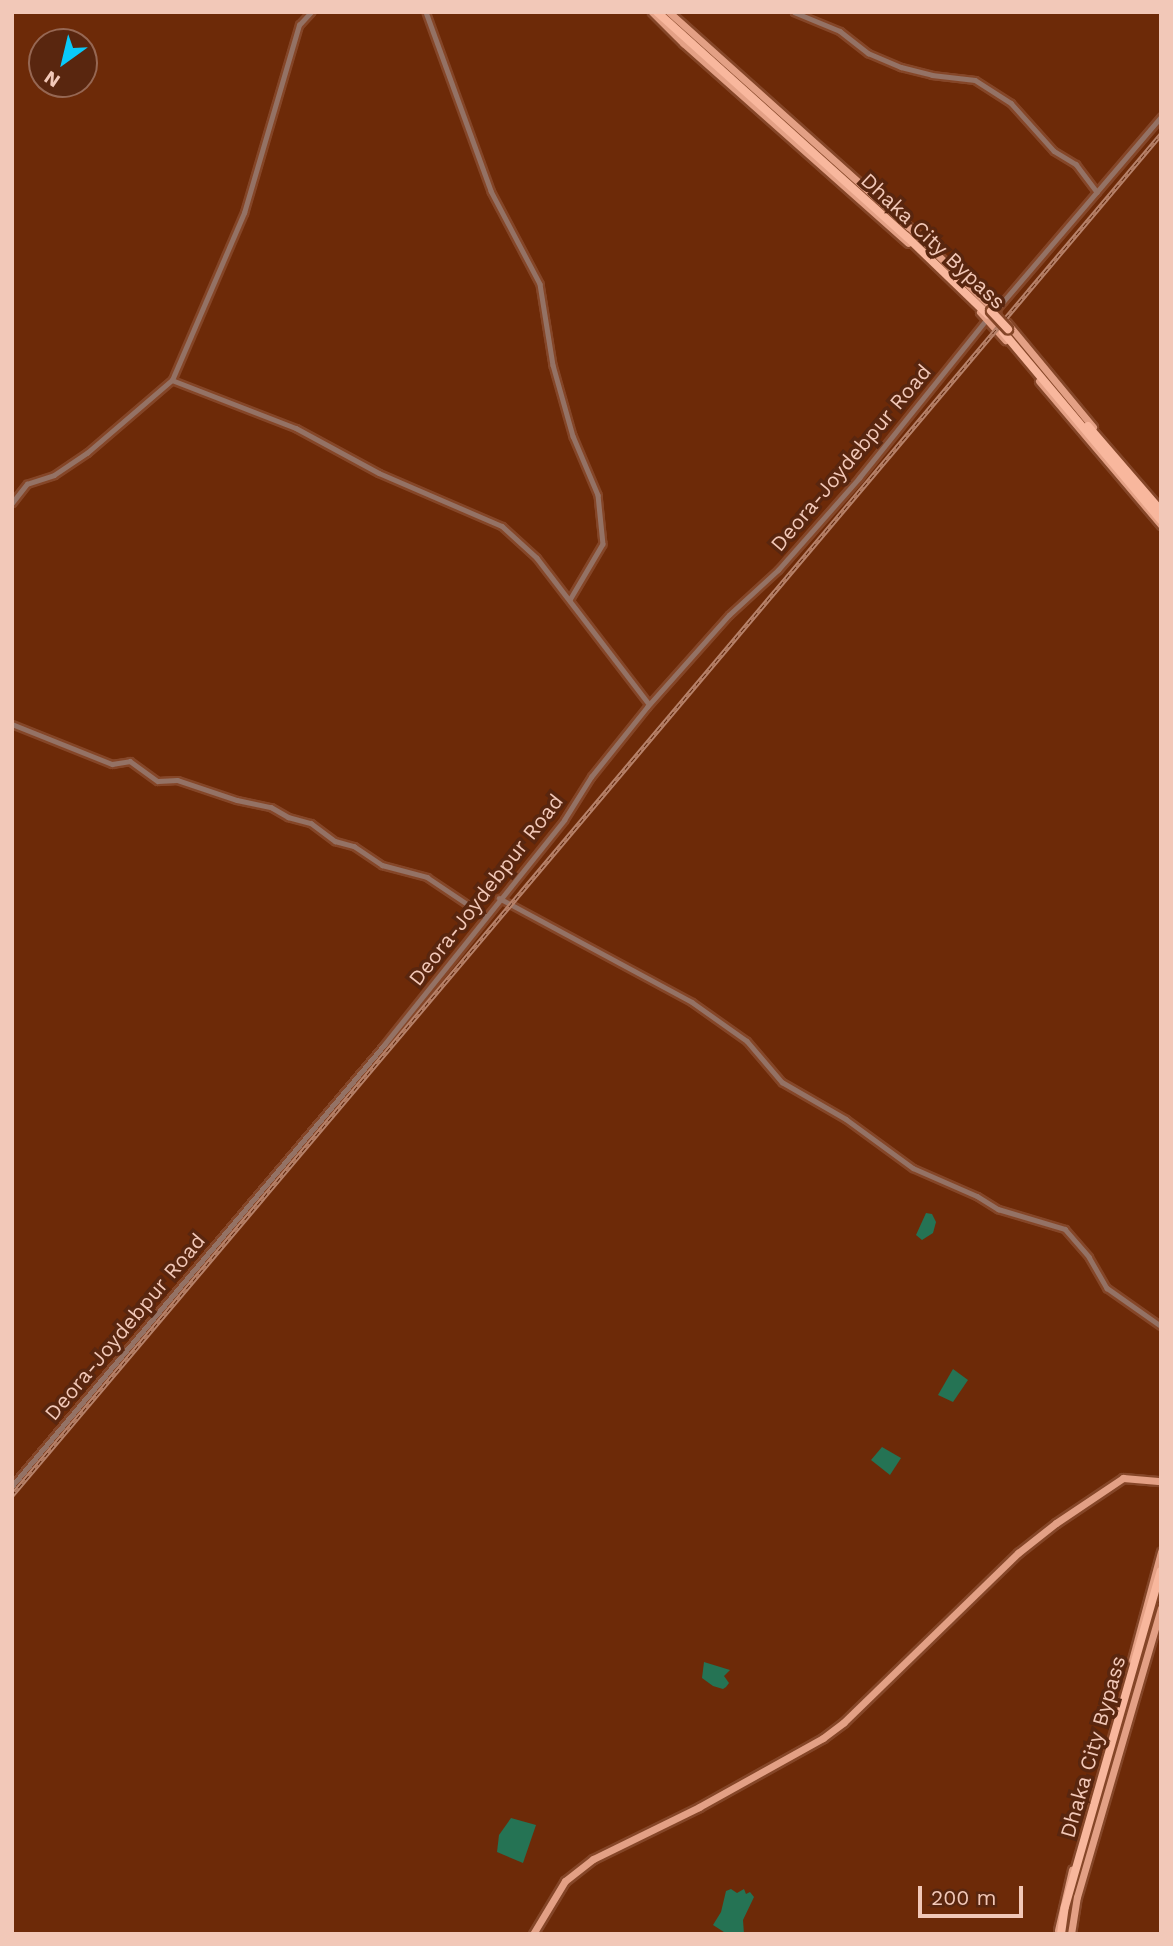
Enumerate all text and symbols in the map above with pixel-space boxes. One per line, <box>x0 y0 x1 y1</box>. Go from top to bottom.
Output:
north arrow <box>28 28 98 98</box>
text: N <box>40 66 64 93</box>
street label: Dhaka City Bypass <box>855 167 1011 315</box>
street label: Deora-Joydebpur Road <box>765 359 937 557</box>
street label: Deora-Joydebpur Road <box>403 789 569 991</box>
street label: Deora-Joydebpur Road <box>39 1228 211 1426</box>
street label: Dhaka City Bypass <box>1055 1653 1131 1841</box>
scale bar <box>921 1872 1026 1916</box>
text: 200 m <box>931 1885 997 1910</box>

